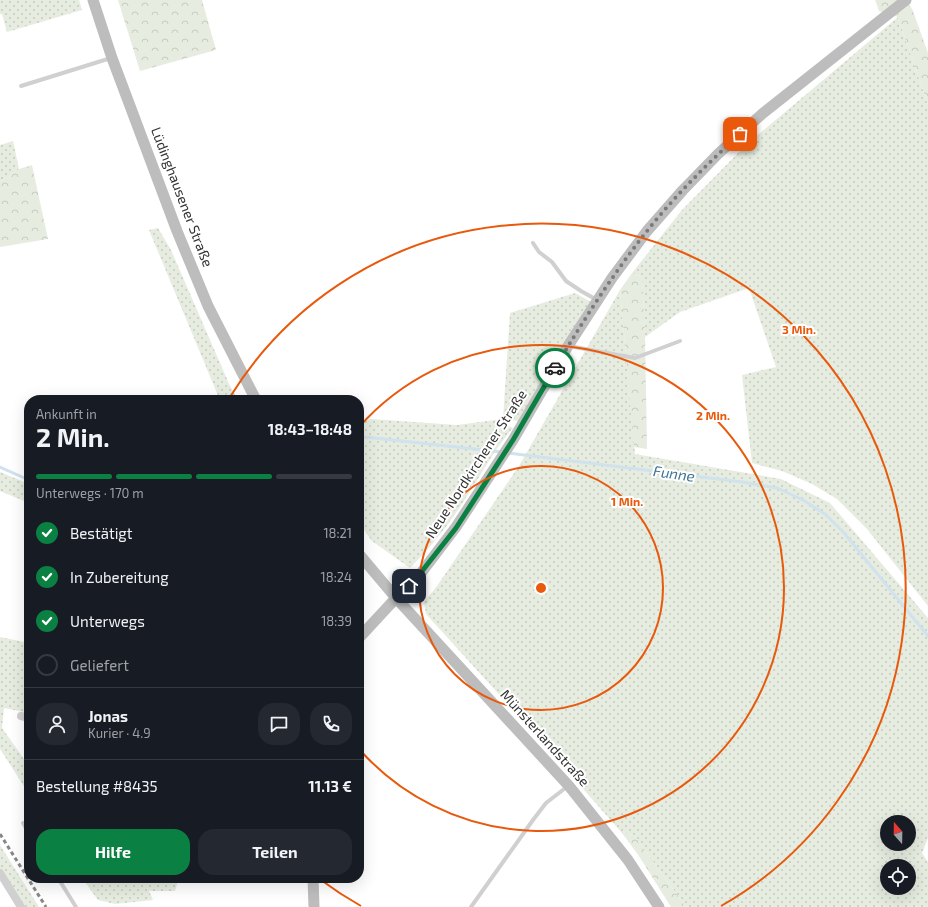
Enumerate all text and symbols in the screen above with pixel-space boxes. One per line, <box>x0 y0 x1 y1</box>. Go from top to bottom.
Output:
pin <box>723 117 757 151</box>
icon: bag <box>729 123 751 145</box>
street label: Lüdinghausener Straße <box>148 124 217 269</box>
text: 3 Min. <box>782 322 816 336</box>
courier <box>535 348 575 388</box>
icon: car <box>544 357 566 379</box>
street label: Neue Nordkirchener Straße <box>421 386 530 541</box>
text: Ankunft in <box>36 406 97 422</box>
text: 2 Min. <box>696 408 730 422</box>
text: 18:43–18:48 <box>268 420 352 438</box>
text: 2 Min. <box>36 421 110 452</box>
water label: Funne <box>652 461 696 485</box>
text: Unterwegs · 170 m <box>36 485 144 501</box>
text: 1 Min. <box>611 494 643 508</box>
icon: check <box>36 522 58 544</box>
text: Bestätigt <box>70 524 132 542</box>
text: 18:21 <box>323 525 352 541</box>
icon: check <box>36 566 58 588</box>
text: In Zubereitung <box>70 568 169 586</box>
text: 18:24 <box>321 569 352 585</box>
pin <box>392 569 426 603</box>
icon: home <box>398 575 420 597</box>
centre of rings <box>534 581 548 595</box>
icon: check <box>36 610 58 632</box>
text: Unterwegs <box>70 612 145 630</box>
text: 18:39 <box>321 613 352 629</box>
text: Geliefert <box>70 656 129 674</box>
street label: Münsterlandstraße <box>497 686 593 790</box>
button: person <box>36 703 78 745</box>
button: chat <box>258 703 300 745</box>
button: phone <box>310 703 352 745</box>
text: Jonas <box>88 707 128 725</box>
text: Kurier · 4.9 <box>88 725 151 741</box>
text: Bestellung #8435 <box>36 777 158 795</box>
text: 11.13 € <box>308 777 352 795</box>
north arrow <box>880 815 916 851</box>
map controls <box>880 815 916 895</box>
button: Hilfe <box>36 829 190 875</box>
button: Teilen <box>198 829 352 875</box>
button: locate <box>880 859 916 895</box>

